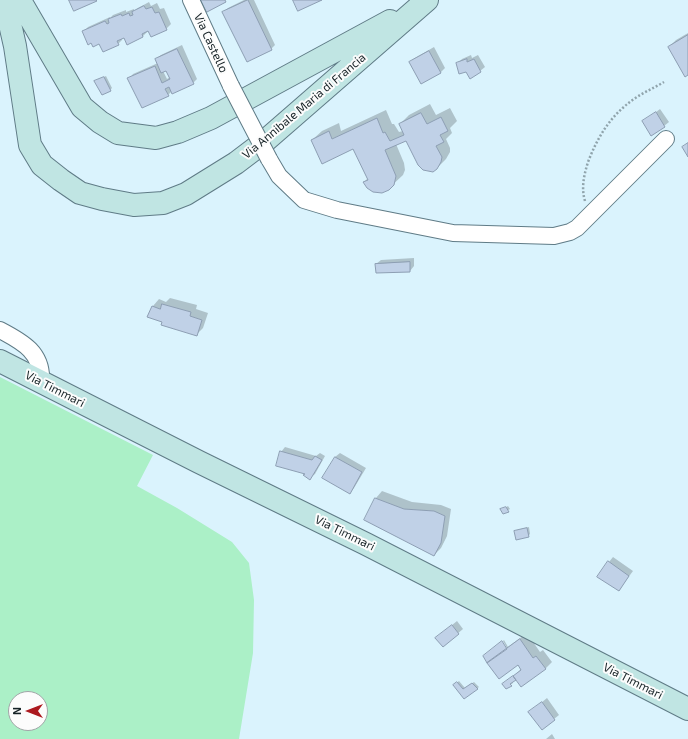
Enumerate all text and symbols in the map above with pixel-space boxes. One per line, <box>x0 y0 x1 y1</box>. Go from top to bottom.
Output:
street label: Via Castello <box>191 11 231 75</box>
street label: Via Annibale Maria di Francia <box>239 50 369 162</box>
street label: Via Timmari <box>23 368 87 410</box>
street label: Via Timmari <box>313 512 377 554</box>
street label: Via Timmari <box>601 660 665 702</box>
north arrow <box>8 691 48 731</box>
text: N <box>10 707 23 715</box>

